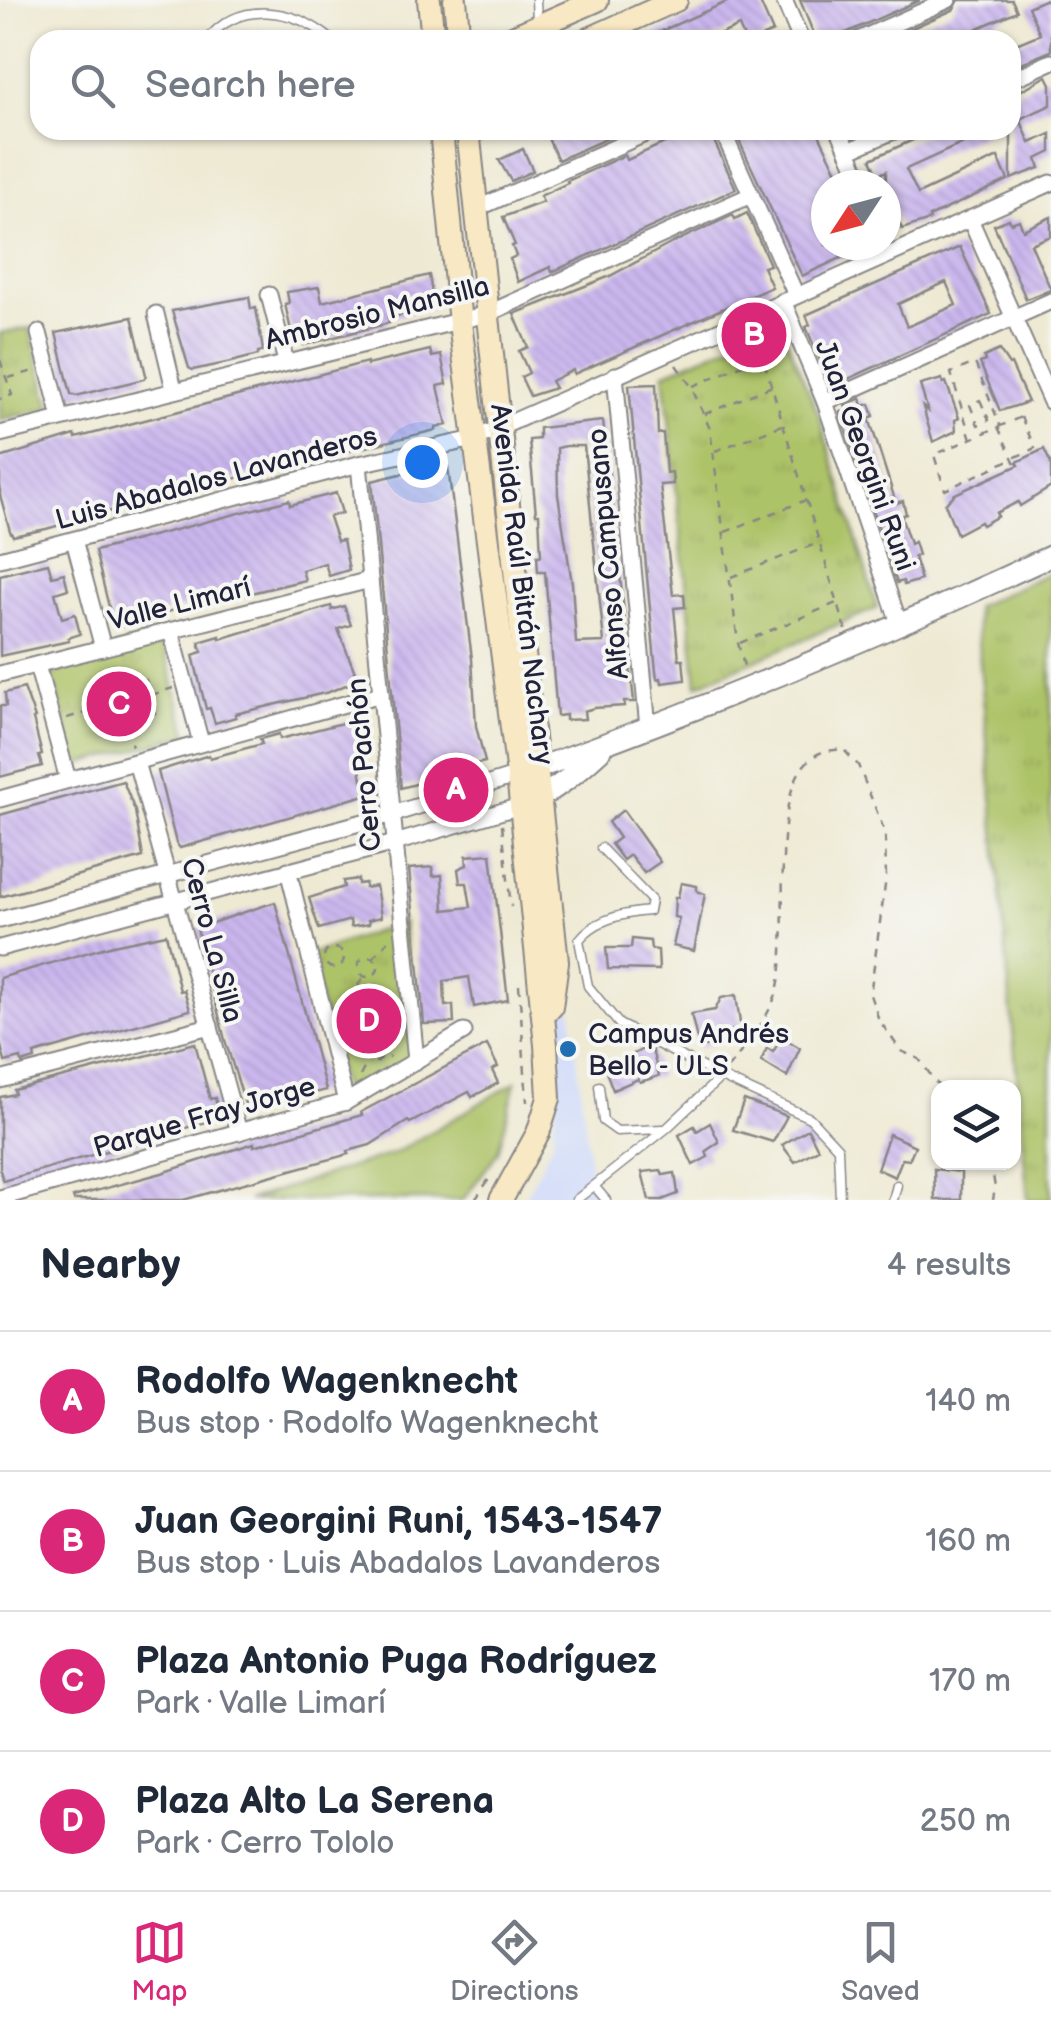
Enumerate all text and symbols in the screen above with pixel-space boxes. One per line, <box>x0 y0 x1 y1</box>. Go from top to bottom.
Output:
search box <box>30 30 1021 140</box>
icon: search <box>65 58 120 113</box>
text: Search here <box>145 63 356 108</box>
north arrow <box>811 170 901 260</box>
street label: Ambrosio Mansilla <box>262 270 493 357</box>
pin: B <box>722 298 786 372</box>
street label: Juan Georgini Runi <box>808 336 922 575</box>
street label: Avenida Raúl Bitrán Nachary <box>483 402 560 767</box>
street label: Luis Abadalos Lavanderos <box>52 420 381 537</box>
street label: Alfonso Campusano <box>581 427 636 681</box>
your location <box>397 437 448 488</box>
street label: Valle Limarí <box>105 571 254 638</box>
pin: C <box>86 666 152 742</box>
street label: Cerro Pachón <box>340 677 389 853</box>
pin: A <box>424 752 488 828</box>
street label: Cerro La Silla <box>174 854 249 1026</box>
pin: D <box>336 984 402 1058</box>
place label: Campus Andrés Bello - ULS <box>588 1018 789 1083</box>
marker: Campus Andrés Bello - ULS <box>557 1038 579 1060</box>
street label: Parque Fray Jorge <box>90 1070 319 1165</box>
map controls <box>931 1080 1021 1170</box>
button: layers <box>931 1080 1021 1170</box>
text: Nearby <box>40 1240 180 1291</box>
text: 4 results <box>887 1246 1011 1285</box>
text: Rodolfo Wagenknecht <box>135 1359 518 1404</box>
text: A <box>63 1382 82 1421</box>
text: 140 m <box>925 1382 1011 1421</box>
text: Bus stop · Rodolfo Wagenknecht <box>135 1404 599 1443</box>
text: Juan Georgini Runi, 1543-1547 <box>135 1499 662 1544</box>
text: B <box>61 1522 84 1561</box>
text: 160 m <box>925 1522 1011 1561</box>
text: Bus stop · Luis Abadalos Lavanderos <box>135 1544 660 1583</box>
text: Plaza Antonio Puga Rodríguez <box>135 1639 657 1684</box>
text: C <box>61 1662 84 1701</box>
text: 170 m <box>929 1662 1011 1701</box>
text: Park · Valle Limarí <box>135 1684 386 1723</box>
text: Plaza Alto La Serena <box>135 1779 494 1824</box>
text: D <box>61 1802 84 1841</box>
text: 250 m <box>920 1802 1011 1841</box>
text: Park · Cerro Tololo <box>135 1824 394 1863</box>
tab: Map <box>131 1915 188 2008</box>
tab: Directions <box>450 1915 579 2008</box>
tab: Saved <box>841 1915 920 2008</box>

